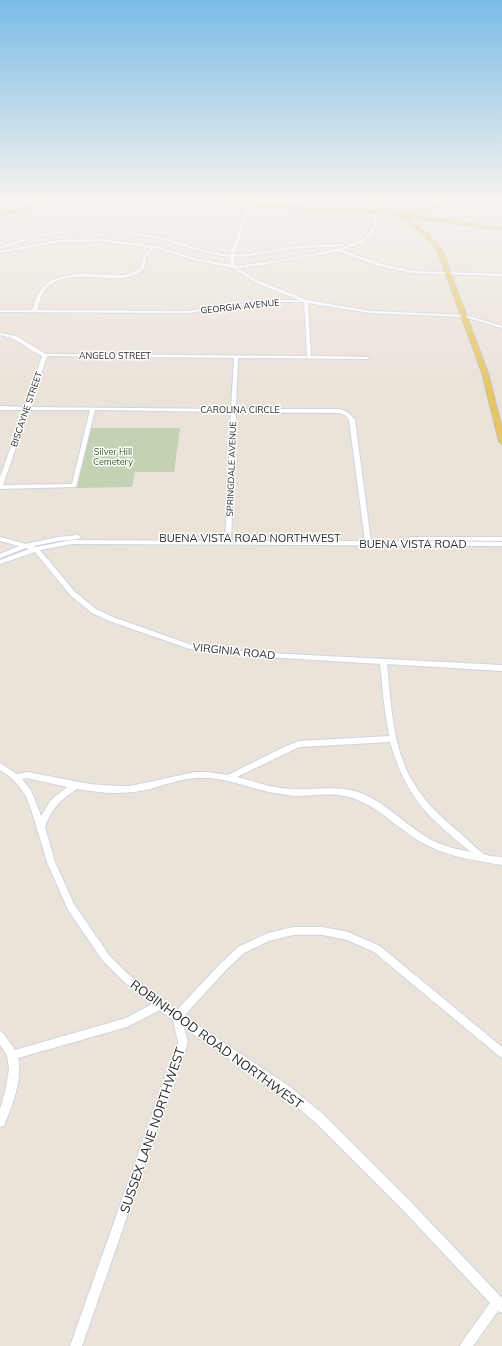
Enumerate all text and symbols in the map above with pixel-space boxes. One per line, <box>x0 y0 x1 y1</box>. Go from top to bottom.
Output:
street label: GEORGIA AVENUE <box>200 296 280 316</box>
street label: ANGELO STREET <box>79 350 152 361</box>
street label: BISCAYNE STREET <box>8 369 44 448</box>
street label: CAROLINA CIRCLE <box>200 404 280 415</box>
street label: SPRINGDALE AVENUE <box>224 421 238 517</box>
park label: Silver Hill Cemetery <box>93 446 133 468</box>
street label: BUENA VISTA ROAD NORTHWEST <box>159 531 341 545</box>
street label: BUENA VISTA ROAD <box>359 537 467 551</box>
street label: VIRGINIA ROAD <box>192 640 276 662</box>
street label: ROBINHOOD ROAD NORTHWEST <box>128 976 307 1112</box>
street label: SUSSEX LANE NORTHWEST <box>116 1045 188 1215</box>

